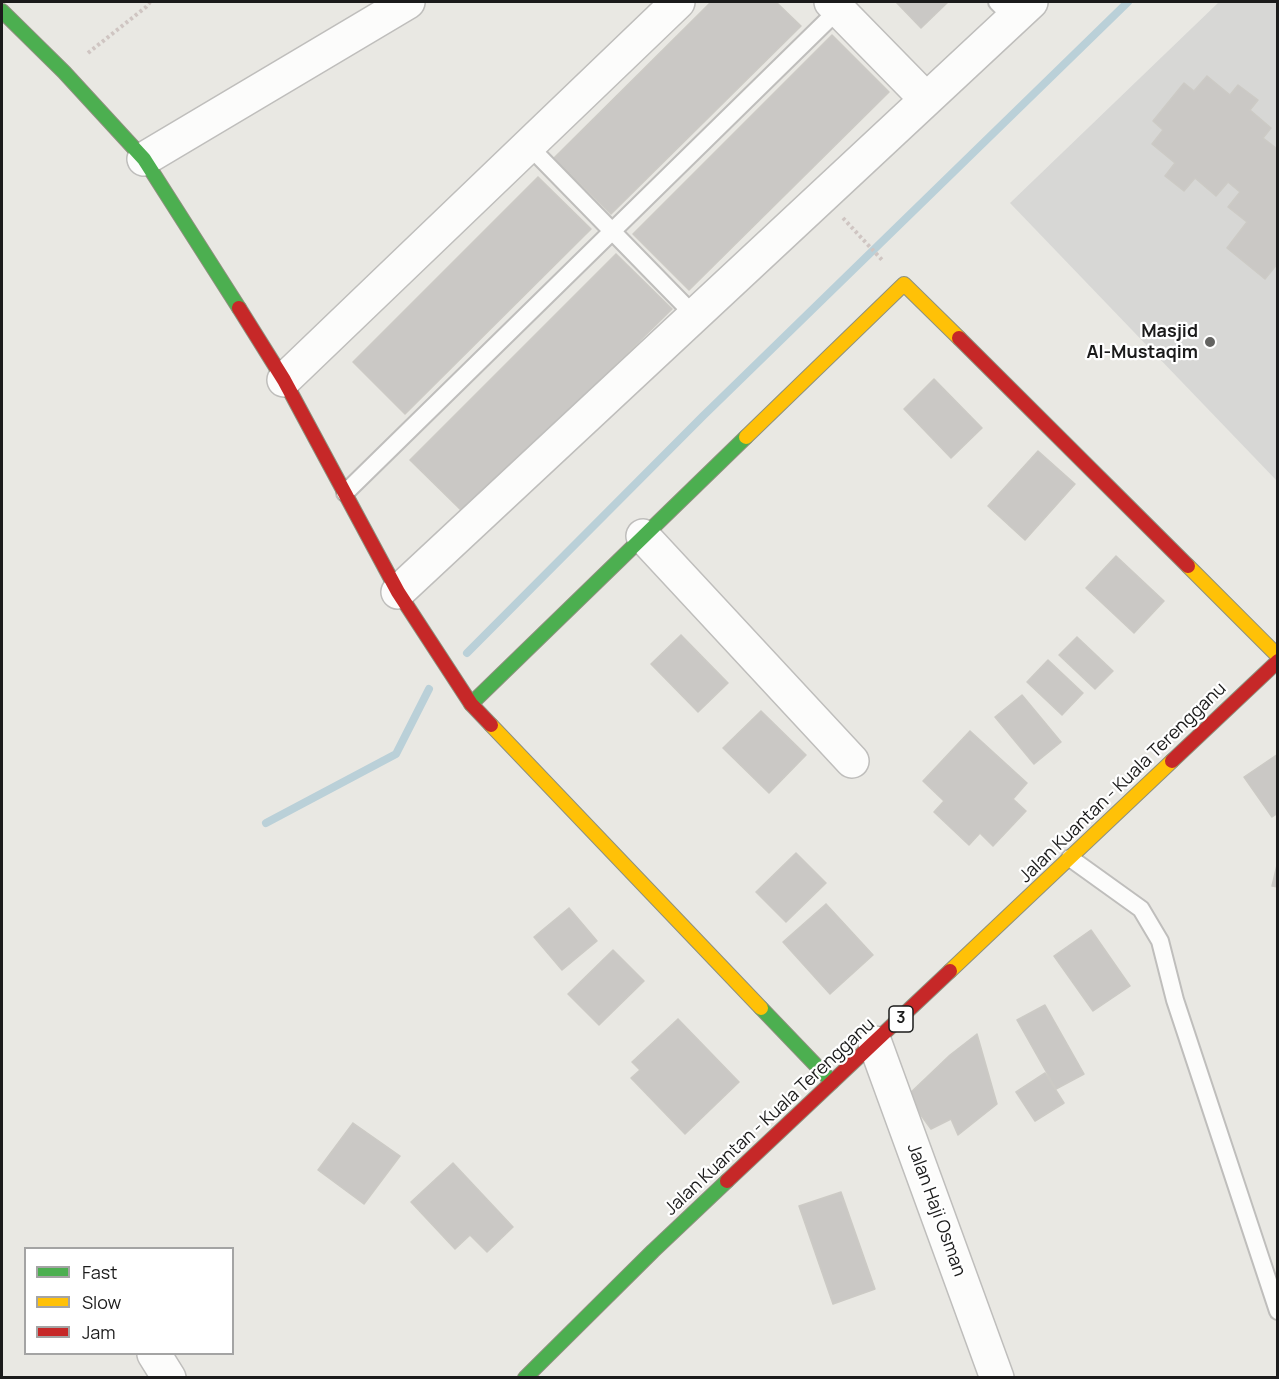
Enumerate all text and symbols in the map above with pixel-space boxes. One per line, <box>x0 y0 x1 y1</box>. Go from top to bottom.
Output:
place label: Masjid Al-Mustaqim <box>1086 321 1198 364</box>
marker: Masjid Al-Mustaqim <box>1203 335 1217 349</box>
street label: Jalan Kuantan - Kuala Terengganu <box>1015 678 1231 888</box>
road number: 3 <box>889 1006 913 1032</box>
street label: Jalan Kuantan - Kuala Terengganu <box>661 1014 879 1220</box>
street label: Jalan Haji Osman <box>902 1141 970 1279</box>
legend <box>24 1247 234 1355</box>
text: Fast <box>82 1260 117 1284</box>
text: Slow <box>82 1290 121 1314</box>
text: Jam <box>82 1320 116 1344</box>

